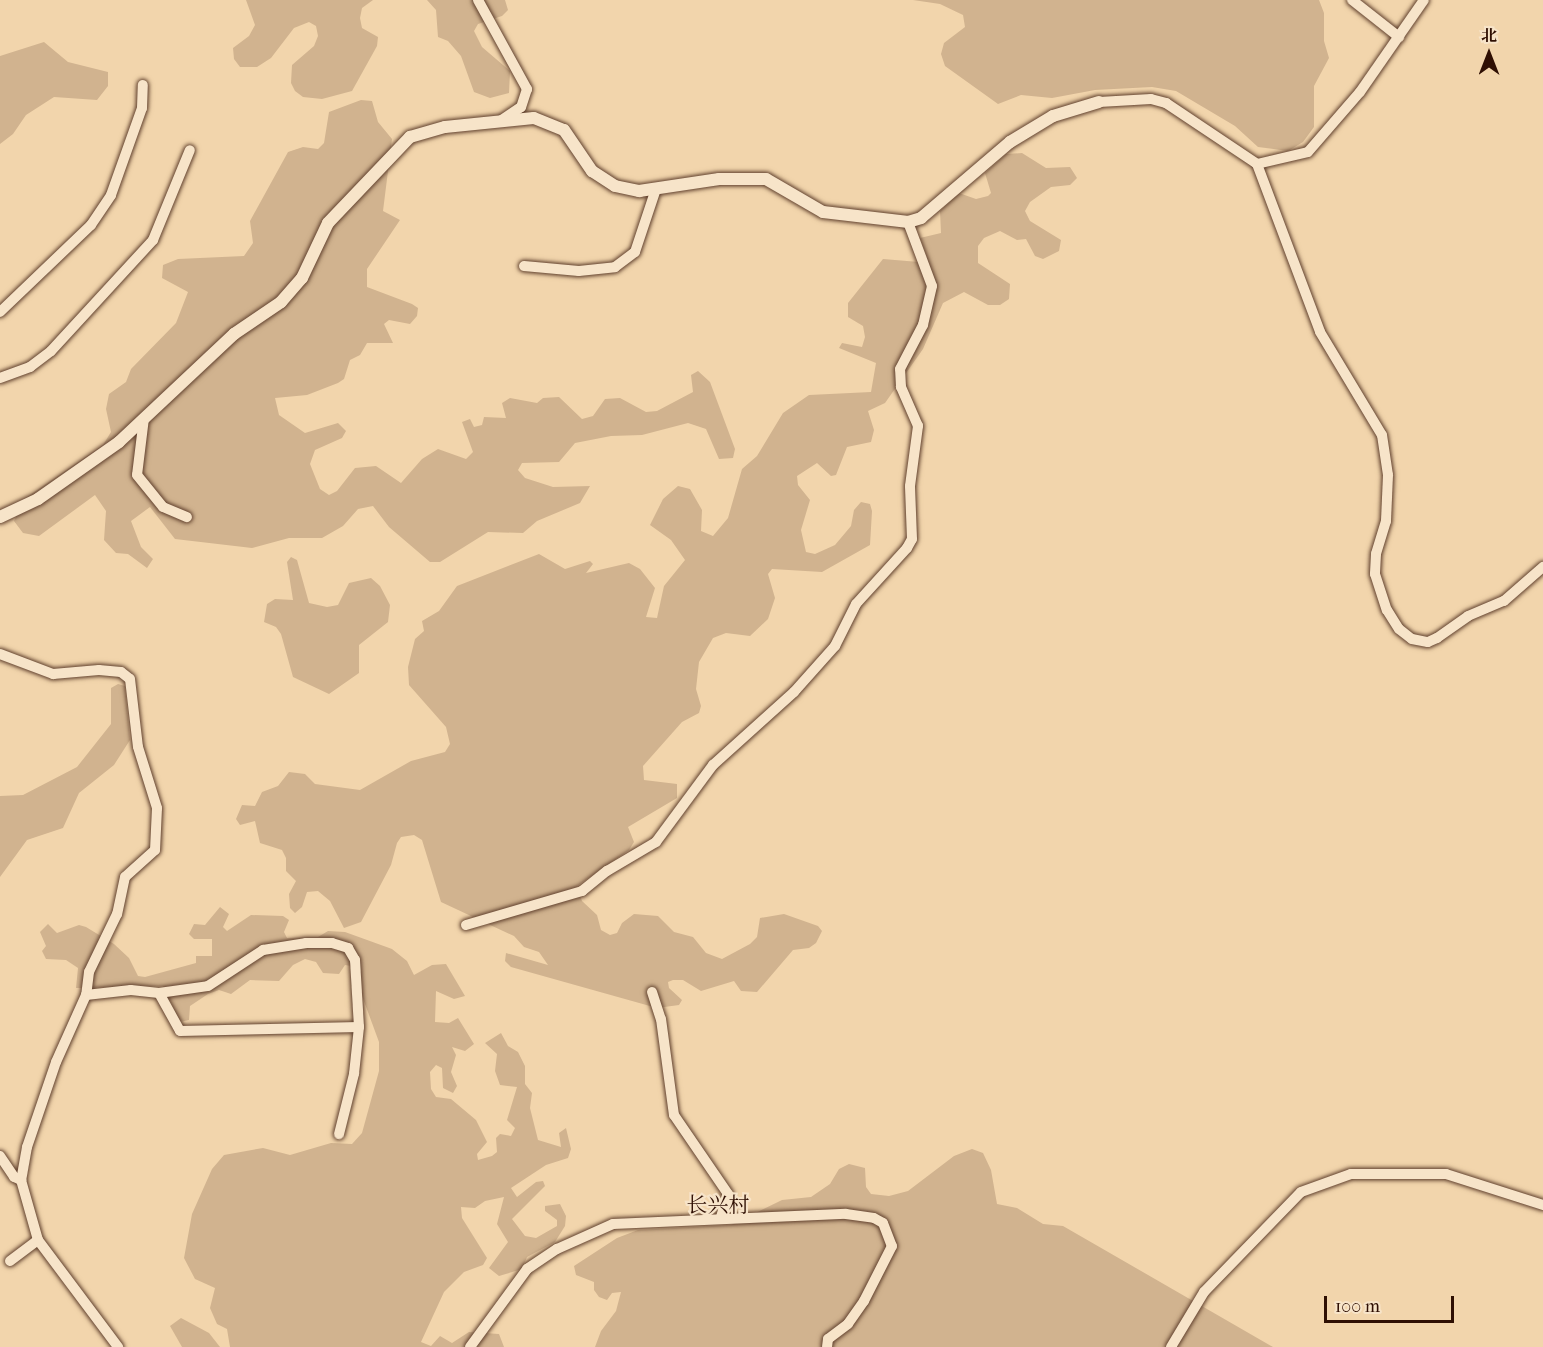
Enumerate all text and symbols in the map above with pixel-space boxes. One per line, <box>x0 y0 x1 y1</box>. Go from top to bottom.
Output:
north arrow <box>1459 24 1519 84</box>
text: 北 <box>1481 26 1497 45</box>
district label: 长兴村 <box>687 1192 749 1218</box>
scale bar <box>1327 1284 1458 1322</box>
text: 100 m <box>1335 1296 1380 1317</box>

